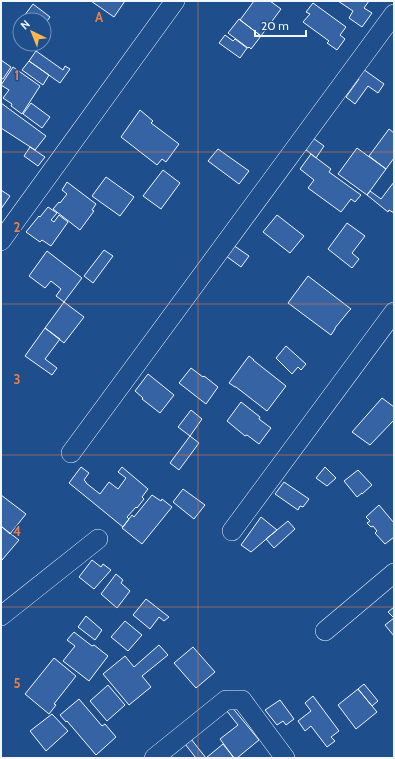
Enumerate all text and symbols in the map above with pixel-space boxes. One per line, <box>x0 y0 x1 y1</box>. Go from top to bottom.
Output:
text: A <box>95 9 104 25</box>
north arrow <box>12 12 52 52</box>
scale bar <box>255 12 306 38</box>
text: N <box>18 17 33 32</box>
text: 20 m <box>261 18 289 33</box>
text: 1 <box>15 67 19 83</box>
text: 2 <box>14 219 21 235</box>
text: 3 <box>13 371 21 387</box>
text: 4 <box>13 523 21 539</box>
text: 5 <box>14 675 21 691</box>

